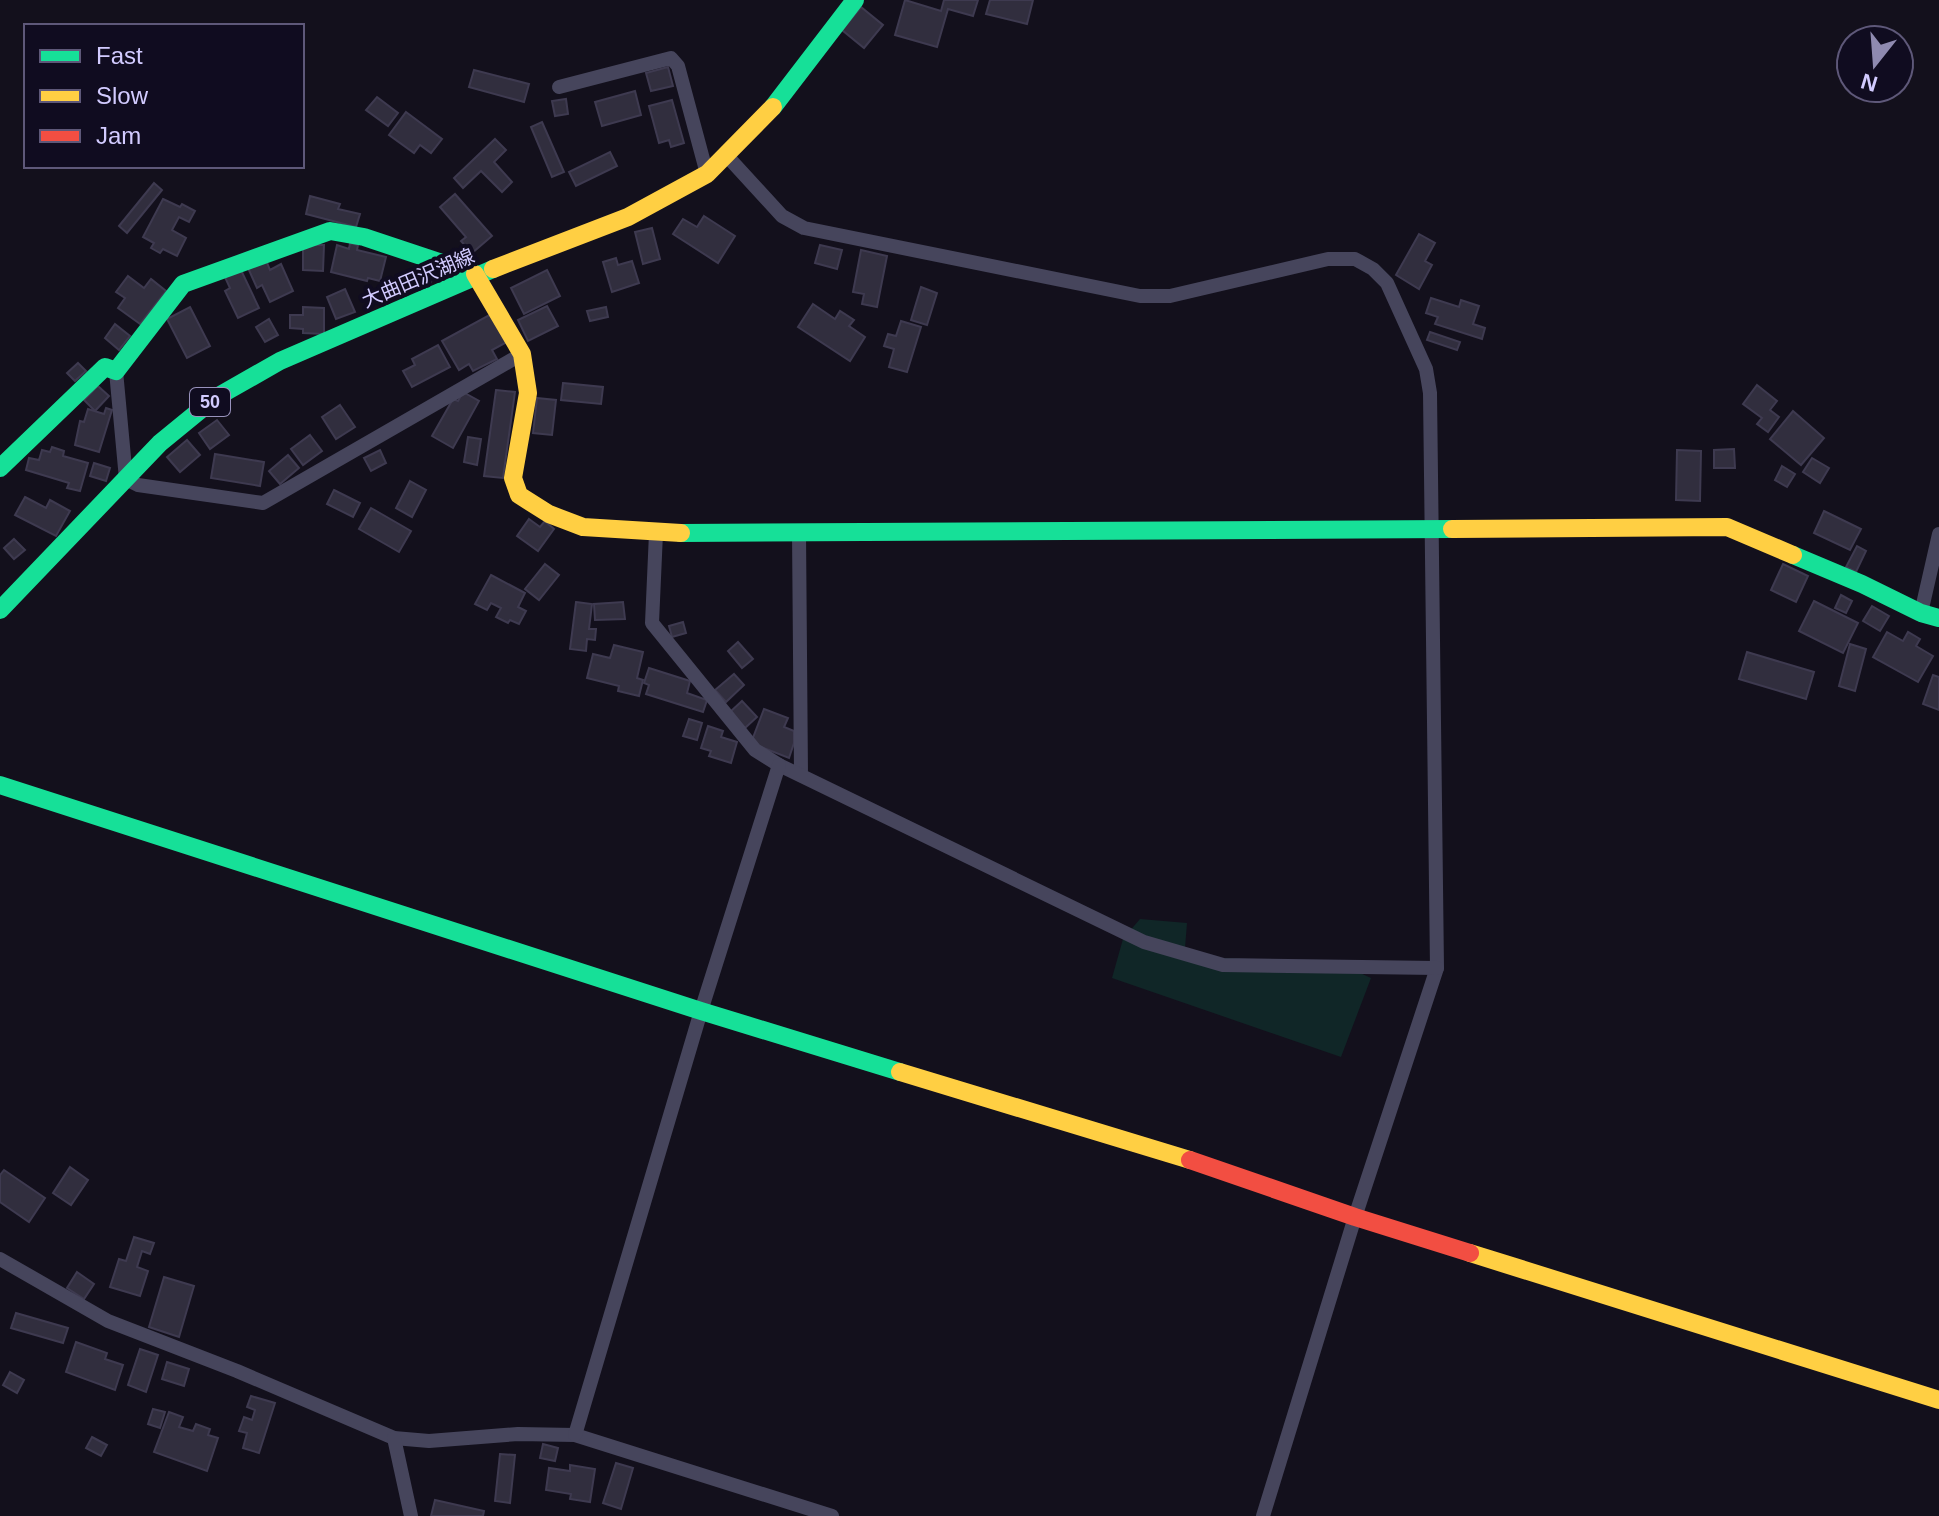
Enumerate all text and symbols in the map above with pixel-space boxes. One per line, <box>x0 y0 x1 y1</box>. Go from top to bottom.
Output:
legend <box>24 24 304 168</box>
north arrow <box>1835 24 1915 104</box>
text: Fast <box>96 42 143 69</box>
text: N <box>1858 68 1881 97</box>
text: Slow <box>96 82 149 109</box>
text: Jam <box>96 122 141 149</box>
street label: 大曲田沢湖線 <box>358 244 478 312</box>
road number: 50 <box>190 388 230 416</box>

